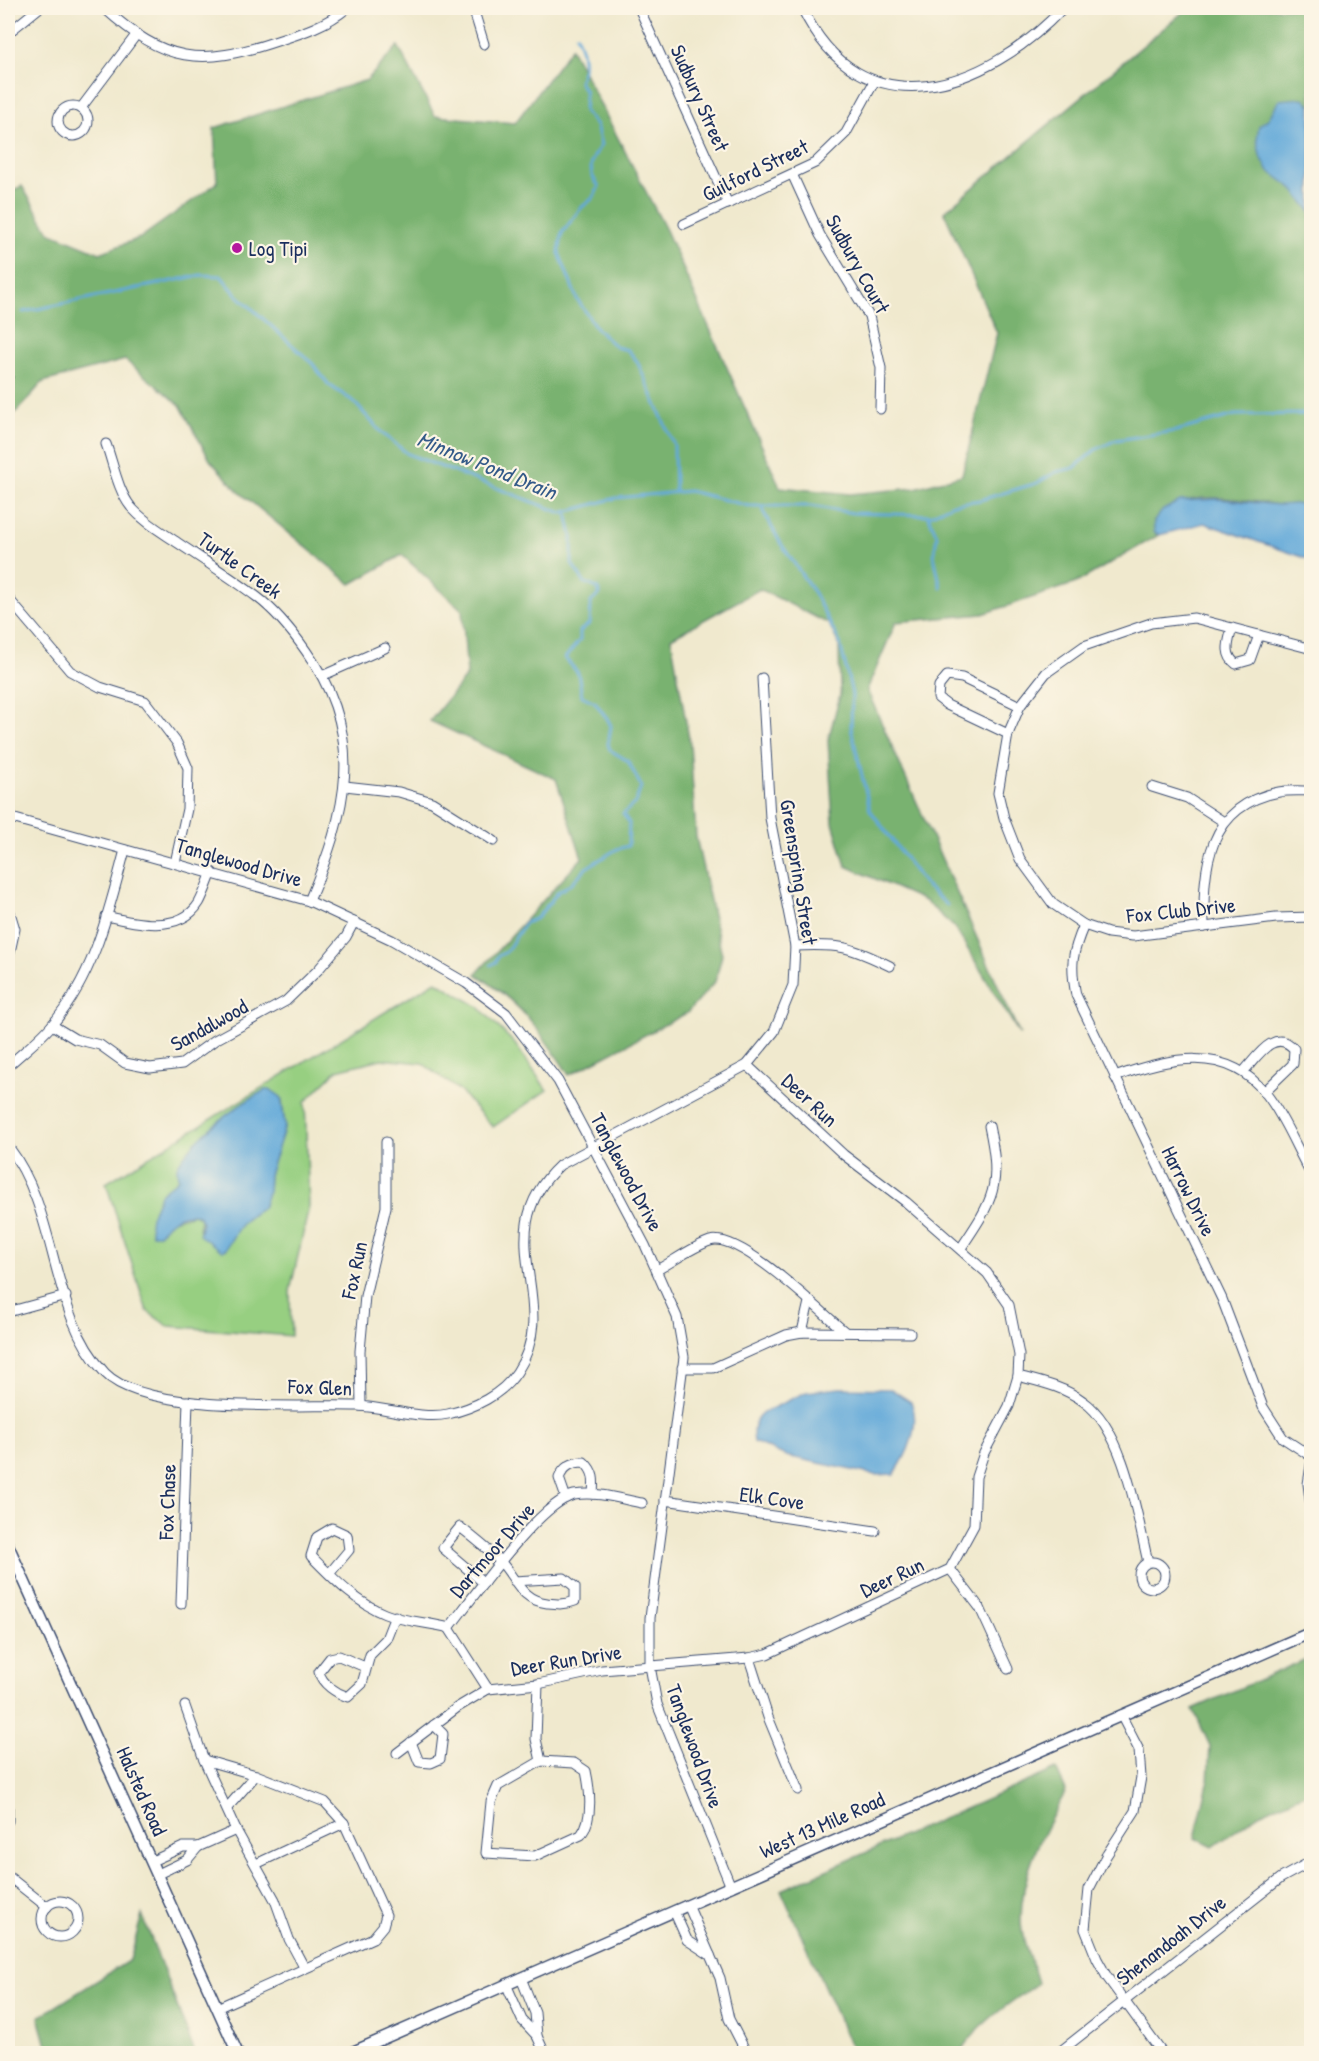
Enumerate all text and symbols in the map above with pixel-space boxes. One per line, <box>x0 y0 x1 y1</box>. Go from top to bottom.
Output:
street label: Sudbury Street <box>664 40 737 157</box>
street label: Guilford Street <box>697 131 814 208</box>
street label: Sudbury Court <box>819 209 897 319</box>
place label: Log Tipi <box>249 234 308 263</box>
marker: Log Tipi <box>230 241 244 255</box>
water label: Minnow Pond Drain <box>413 423 563 507</box>
street label: Turtle Creek <box>192 525 288 606</box>
street label: Greenspring Street <box>773 797 825 948</box>
street label: Tanglewood Drive <box>172 830 306 894</box>
street label: Fox Club Drive <box>1124 890 1237 930</box>
street label: Sandalwood <box>165 992 253 1058</box>
street label: Deer Run <box>776 1067 844 1133</box>
street label: Tanglewood Drive <box>584 1108 670 1236</box>
street label: Harrow Drive <box>1155 1141 1223 1241</box>
street label: Fox Run <box>334 1239 374 1302</box>
street label: Fox Glen <box>286 1371 353 1403</box>
street label: Fox Chase <box>151 1464 183 1541</box>
street label: Elk Cove <box>738 1479 806 1517</box>
street label: Dartmoor Drive <box>443 1496 541 1604</box>
street label: Deer Run <box>855 1550 929 1604</box>
street label: Deer Run Drive <box>509 1637 623 1683</box>
street label: Tanglewood Drive <box>659 1680 731 1812</box>
street label: Halsted Road <box>109 1742 175 1840</box>
street label: West 13 Mile Road <box>755 1785 889 1865</box>
street label: Shenandoah Drive <box>1110 1888 1232 1992</box>

